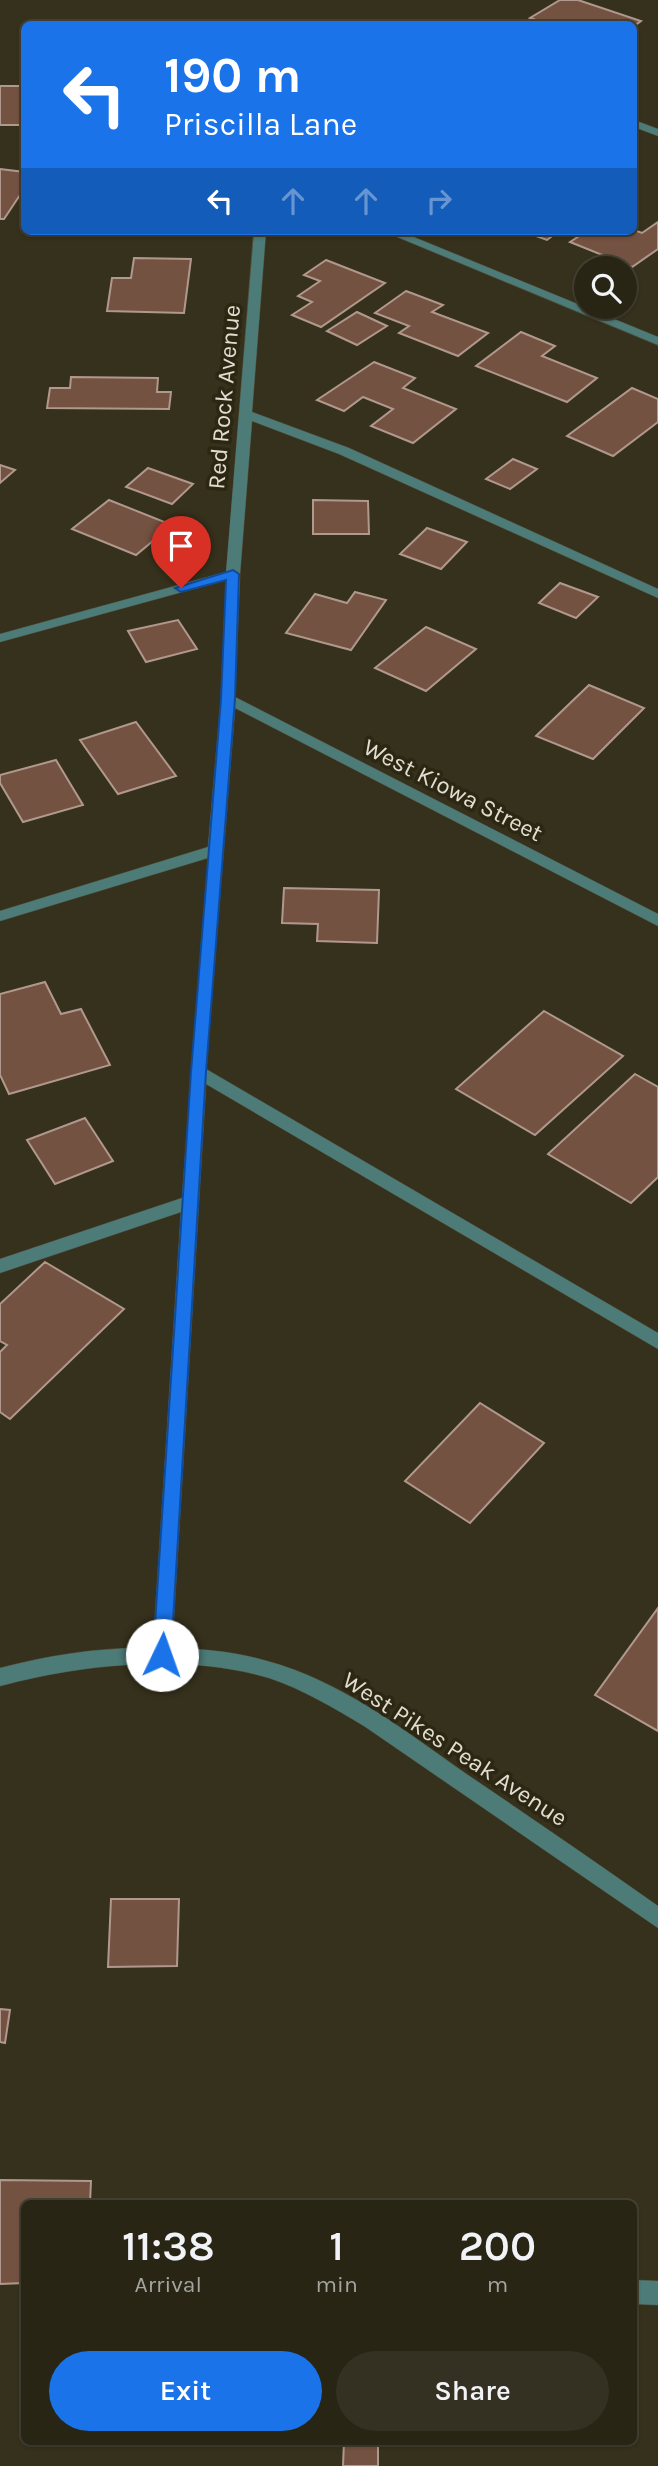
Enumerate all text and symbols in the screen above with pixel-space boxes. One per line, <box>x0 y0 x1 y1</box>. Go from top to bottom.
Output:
text: 190 m <box>164 47 301 104</box>
icon: left <box>49 49 140 140</box>
text: Priscilla Lane <box>164 106 357 143</box>
icon: left <box>201 182 239 220</box>
icon: ahead <box>274 182 312 220</box>
icon: ahead <box>347 182 385 220</box>
icon: right <box>420 182 458 220</box>
map controls <box>574 256 637 319</box>
button: search <box>574 256 637 319</box>
street label: Red Rock Avenue <box>202 303 246 491</box>
pin <box>151 516 211 588</box>
icon: arrive <box>162 527 200 565</box>
street label: West Kiowa Street <box>359 733 547 847</box>
position arrow <box>125 1618 199 1692</box>
street label: West Pikes Peak Avenue <box>338 1666 572 1832</box>
text: 11:38 <box>122 2221 215 2271</box>
text: 1 <box>329 2221 344 2271</box>
text: 200 <box>459 2221 536 2271</box>
text: Arrival <box>135 2271 202 2298</box>
text: min <box>316 2271 358 2298</box>
text: m <box>487 2271 508 2298</box>
button: Exit <box>49 2351 322 2431</box>
button: Share <box>336 2351 609 2431</box>

